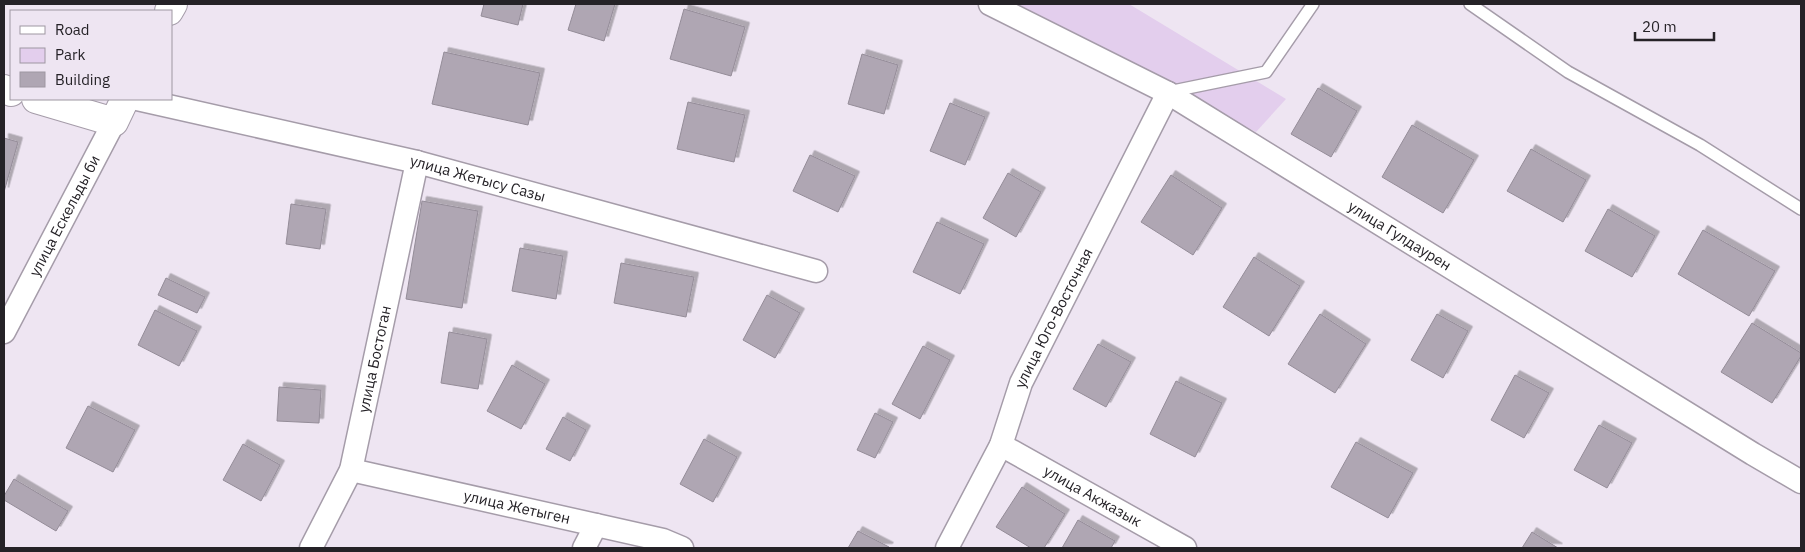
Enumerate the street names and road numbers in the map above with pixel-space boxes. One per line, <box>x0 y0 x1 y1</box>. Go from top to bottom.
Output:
street label: улица Жетысу Сазы <box>408 151 548 206</box>
street label: улица Ескельды би <box>25 152 104 280</box>
street label: улица Гулдаурен <box>1345 196 1455 274</box>
street label: улица Юго-Восточная <box>1010 245 1097 390</box>
street label: улица Бостоган <box>354 304 395 414</box>
street label: улица Акжазык <box>1041 461 1145 531</box>
street label: улица Жетыген <box>462 486 572 528</box>

